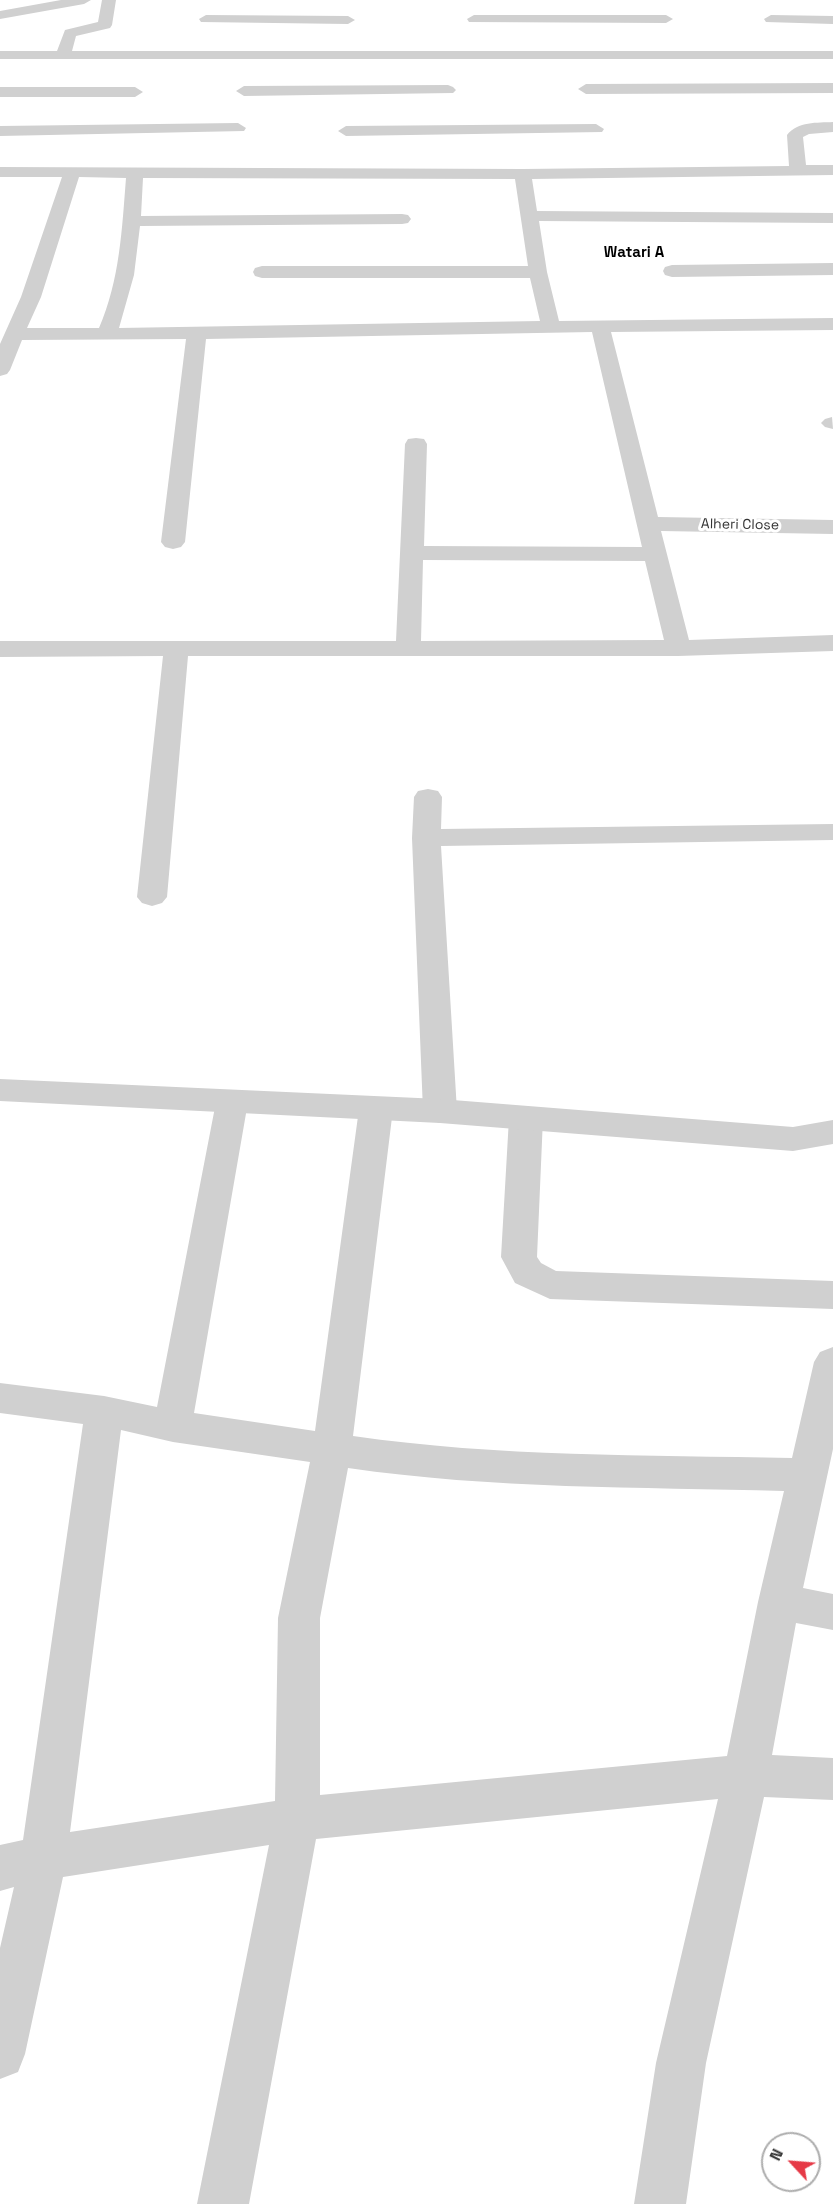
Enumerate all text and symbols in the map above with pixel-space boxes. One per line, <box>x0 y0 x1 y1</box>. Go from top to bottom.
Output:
district label: Watari A <box>604 244 664 262</box>
street label: Alheri Close <box>701 516 779 534</box>
north arrow <box>761 2132 821 2192</box>
text: N <box>764 2145 788 2164</box>

